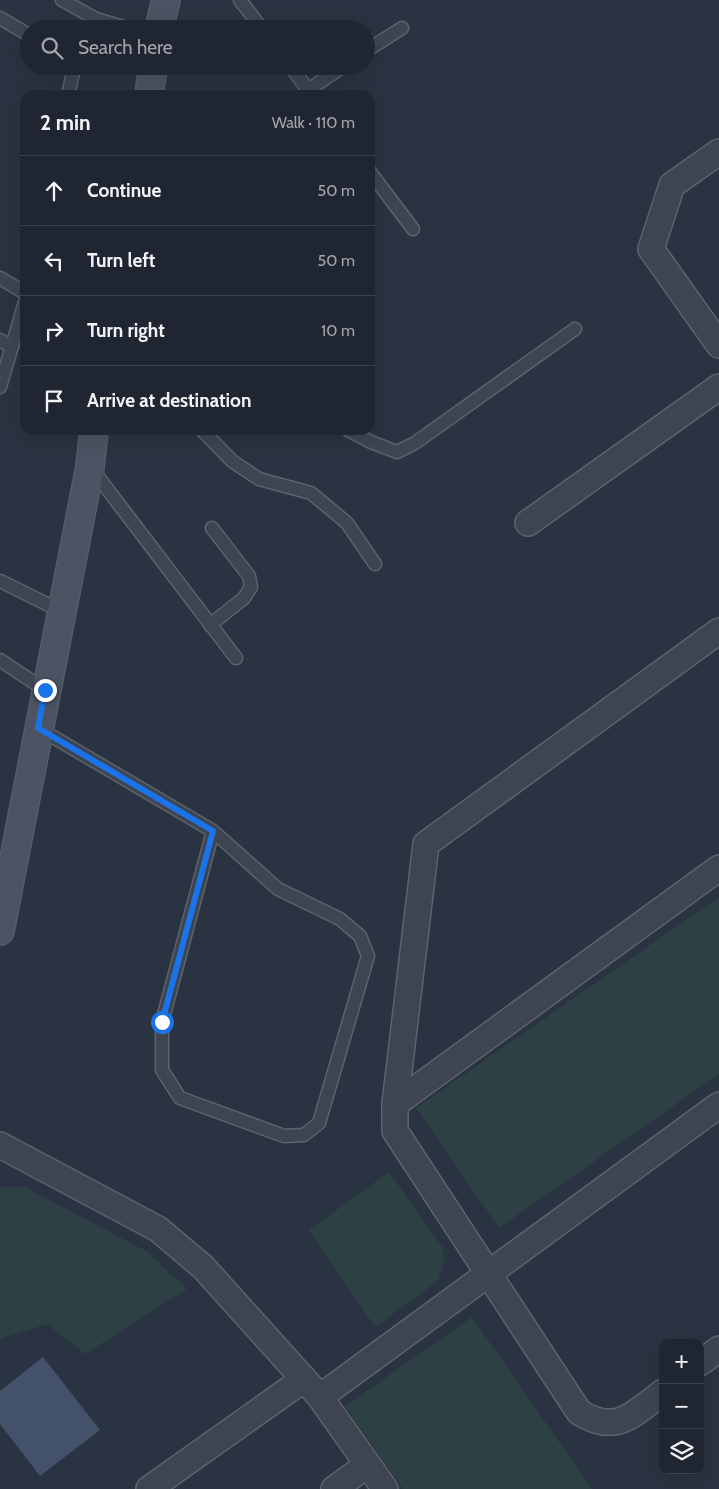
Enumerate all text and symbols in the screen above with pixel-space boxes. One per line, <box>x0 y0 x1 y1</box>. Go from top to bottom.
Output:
search box <box>20 20 375 75</box>
icon: search <box>38 34 66 62</box>
text: Search here <box>78 36 172 59</box>
text: 2 min <box>40 110 91 135</box>
text: Walk · 110 m <box>272 113 355 132</box>
icon: ahead <box>40 177 68 205</box>
text: Continue <box>87 179 161 202</box>
text: 50 m <box>318 181 355 200</box>
icon: left <box>40 247 68 275</box>
text: Turn left <box>87 249 155 272</box>
text: 50 m <box>318 251 355 270</box>
icon: right <box>40 317 68 345</box>
text: Turn right <box>87 319 165 342</box>
text: 10 m <box>321 321 355 340</box>
icon: arrive <box>40 387 68 415</box>
text: Arrive at destination <box>87 389 251 412</box>
route end <box>34 679 57 702</box>
route start <box>151 1011 174 1034</box>
map controls <box>659 1339 704 1474</box>
button: + <box>659 1339 704 1384</box>
button: − <box>659 1384 704 1429</box>
button: layers <box>659 1429 704 1474</box>

